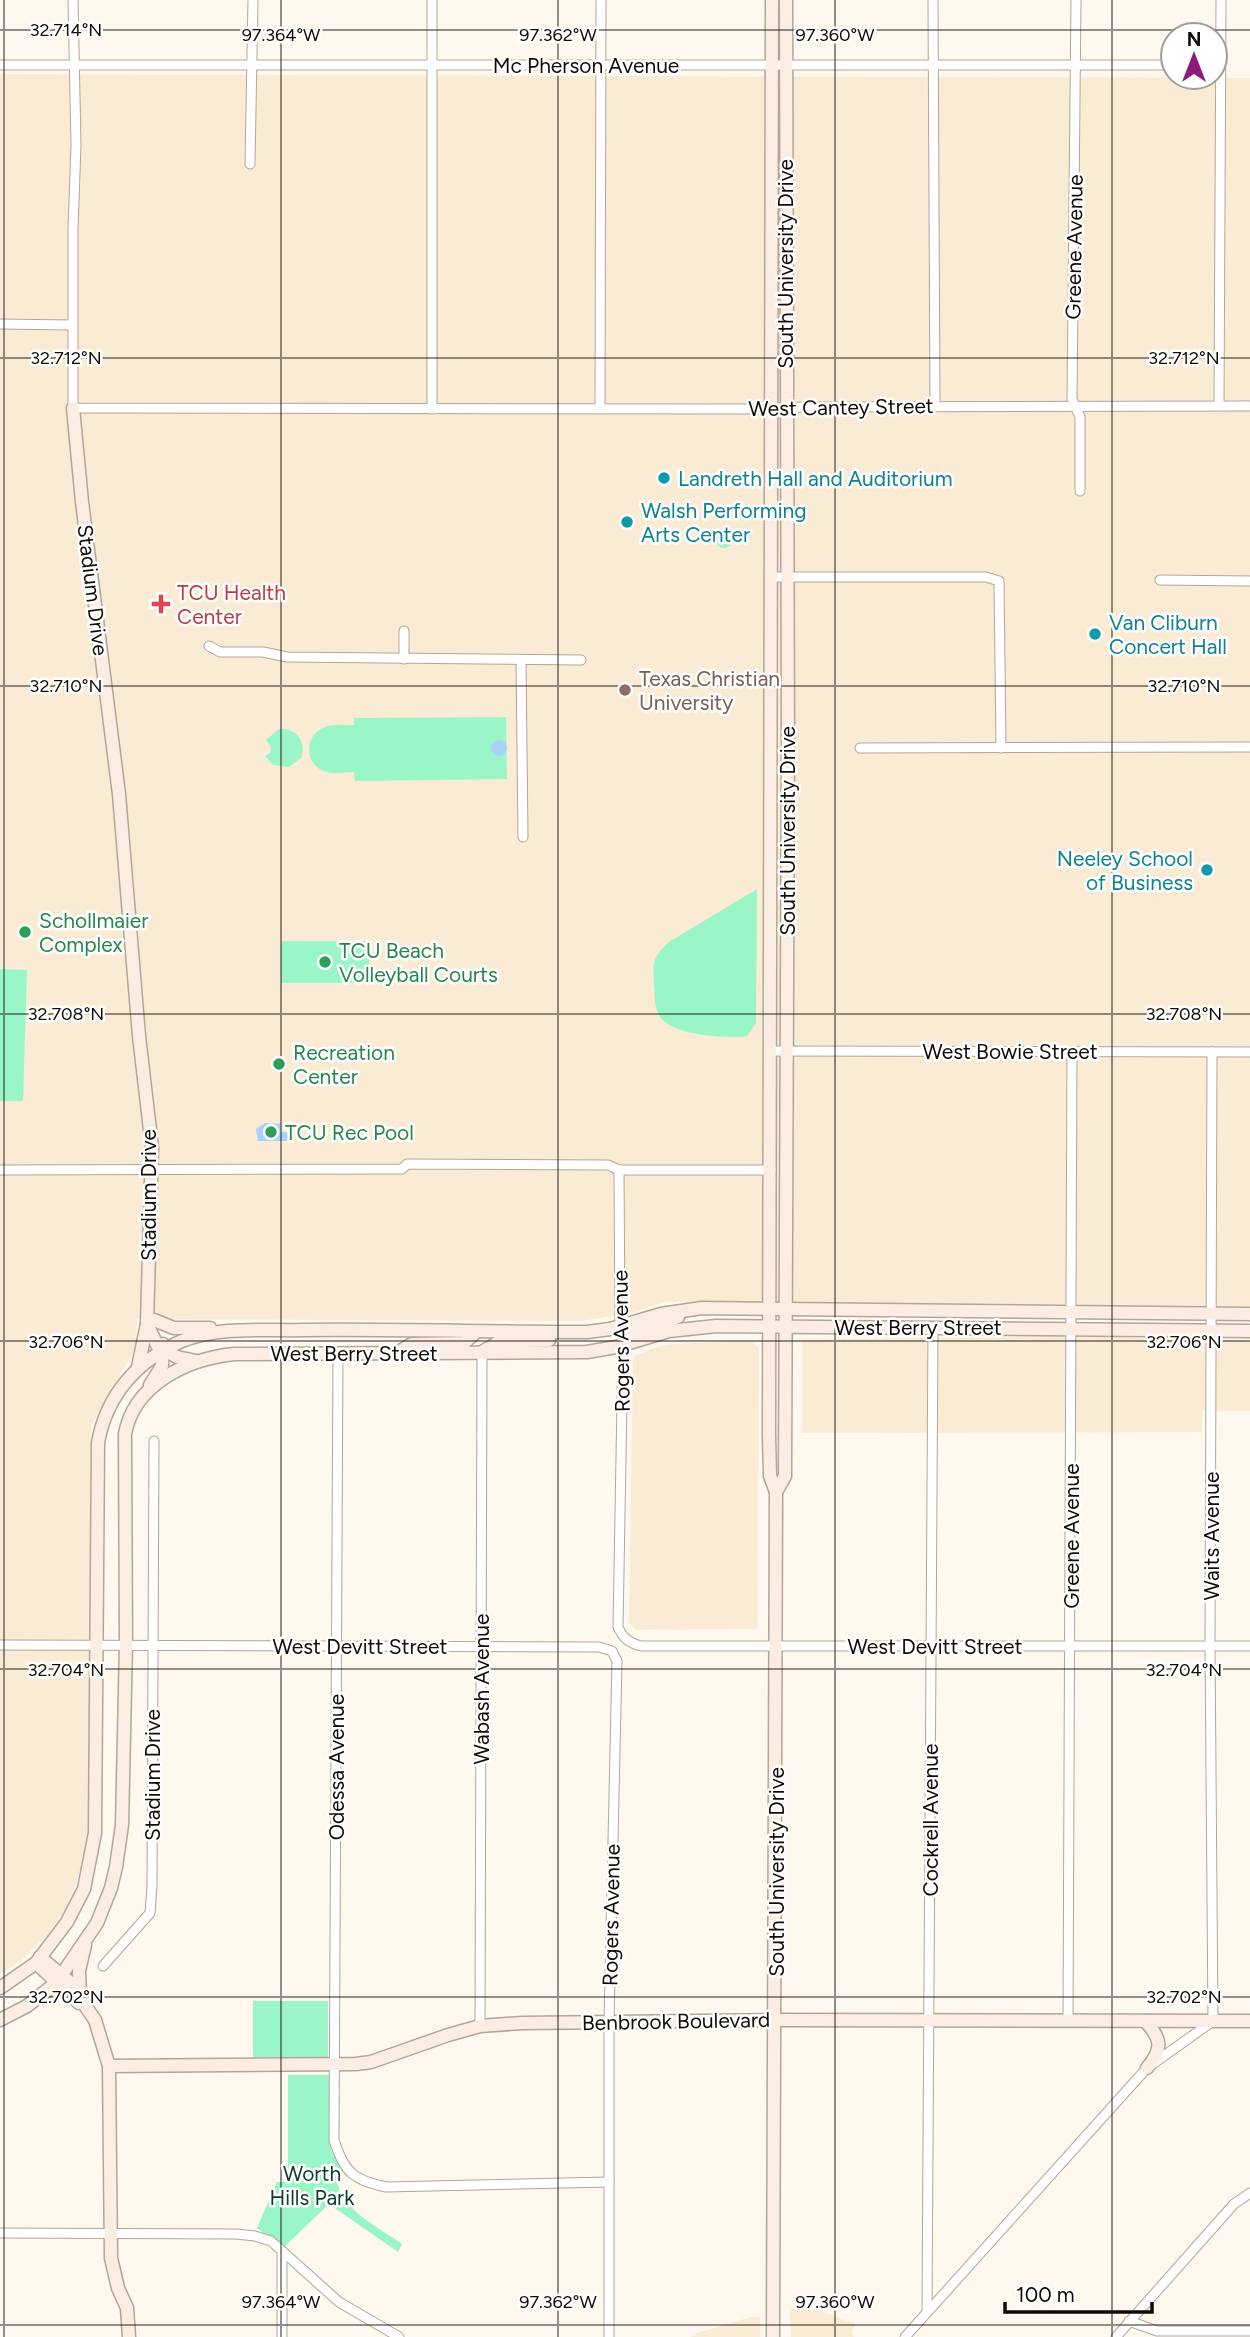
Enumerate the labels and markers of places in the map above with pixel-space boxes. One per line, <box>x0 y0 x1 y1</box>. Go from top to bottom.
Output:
place label: Landreth Hall and Auditorium <box>678 466 953 491</box>
marker: Landreth Hall and Auditorium <box>656 470 672 486</box>
place label: Walsh Performing Arts Center <box>641 498 807 547</box>
marker: Walsh Performing Arts Center <box>619 514 635 530</box>
place label: TCU Health Center <box>177 580 286 629</box>
marker: TCU Health Center <box>151 594 171 614</box>
place label: Van Cliburn Concert Hall <box>1109 610 1227 659</box>
marker: Van Cliburn Concert Hall <box>1087 626 1103 642</box>
place label: Texas Christian University <box>639 666 780 715</box>
marker: Texas Christian University <box>617 682 633 698</box>
place label: Neeley School of Business <box>1057 846 1193 895</box>
marker: Neeley School of Business <box>1199 862 1215 878</box>
place label: Schollmaier Complex <box>39 908 148 957</box>
marker: Schollmaier Complex <box>17 924 33 940</box>
place label: TCU Beach Volleyball Courts <box>339 938 498 987</box>
marker: TCU Beach Volleyball Courts <box>317 954 333 970</box>
place label: Recreation Center <box>293 1040 395 1089</box>
marker: Recreation Center <box>271 1056 287 1072</box>
place label: TCU Rec Pool <box>285 1120 414 1145</box>
marker: TCU Rec Pool <box>263 1124 279 1140</box>

